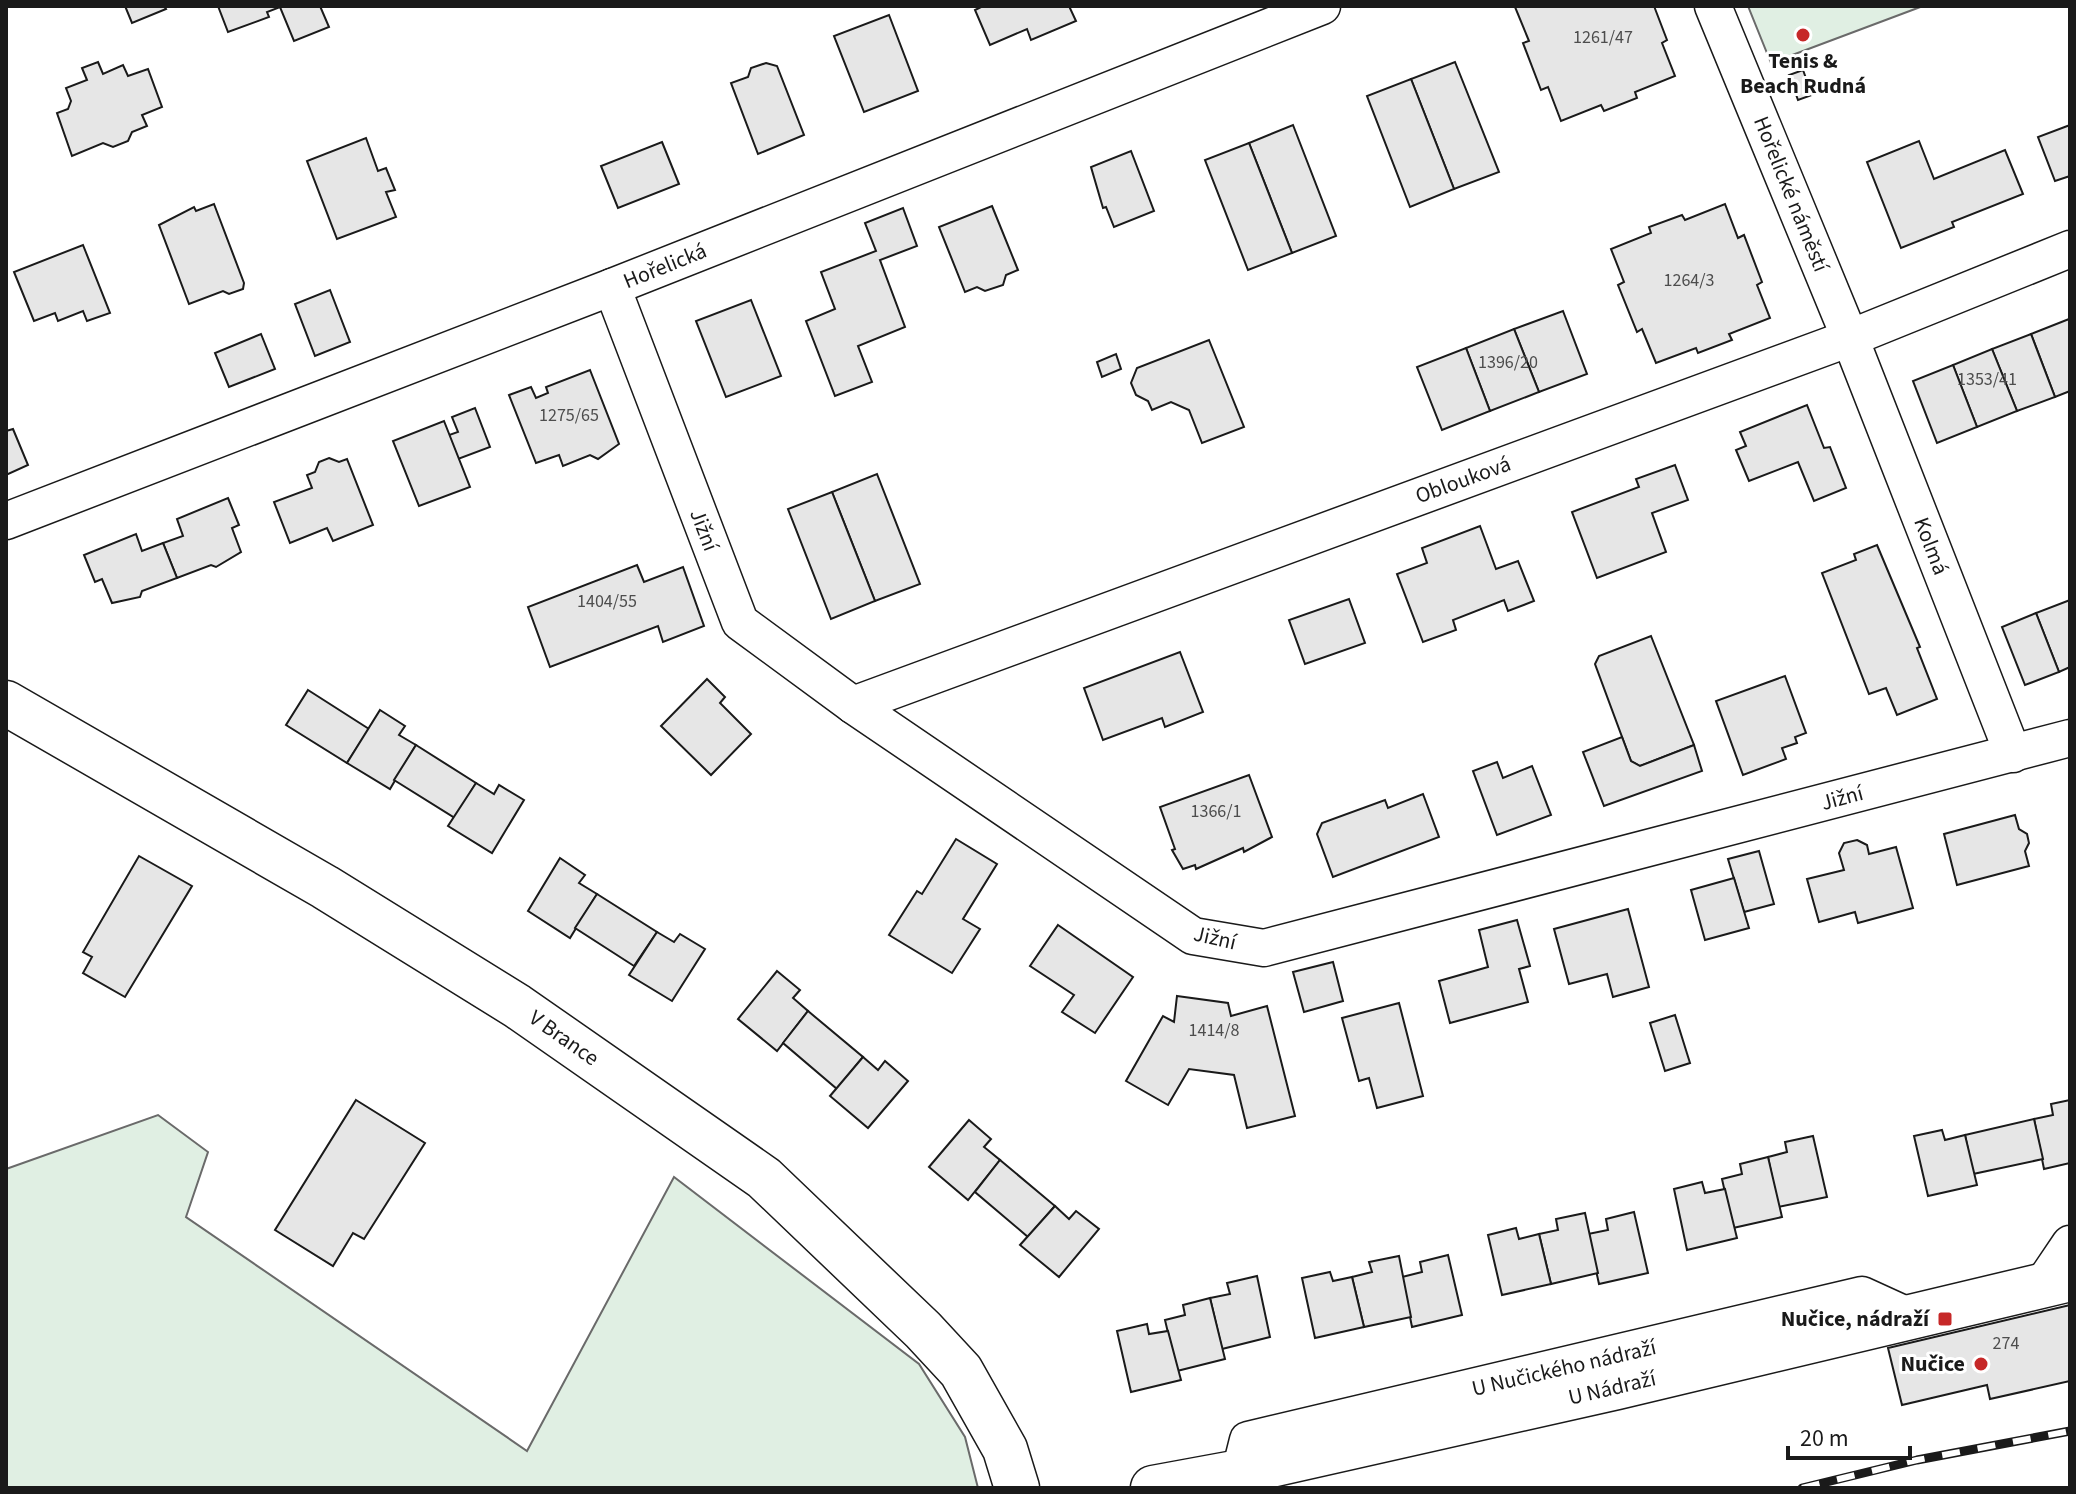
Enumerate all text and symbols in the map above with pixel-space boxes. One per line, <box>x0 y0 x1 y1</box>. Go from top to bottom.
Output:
house number: 1261/47 <box>1573 25 1633 50</box>
marker: Tenis & Beach Rudná <box>1794 26 1812 44</box>
place label: Tenis & Beach Rudná <box>1740 45 1866 102</box>
street label: Hořelické náměstí <box>1745 111 1837 277</box>
street label: Hořelická <box>618 235 712 297</box>
house number: 1264/3 <box>1663 268 1715 293</box>
house number: 1396/20 <box>1478 350 1538 375</box>
house number: 1353/41 <box>1957 367 2017 392</box>
house number: 1275/65 <box>539 403 599 428</box>
street label: Oblouková <box>1411 448 1515 512</box>
street label: Jižní <box>681 504 727 556</box>
street label: Kolmá <box>1905 513 1957 579</box>
house number: 1404/55 <box>577 589 637 614</box>
street label: Jižní <box>1817 777 1867 819</box>
house number: 1366/1 <box>1190 799 1242 824</box>
street label: Jižní <box>1191 918 1240 959</box>
street label: V Brance <box>522 1002 606 1074</box>
house number: 1414/8 <box>1188 1018 1240 1043</box>
place label: Nučice, nádraží <box>1781 1303 1931 1335</box>
marker: Nučice, nádraží <box>1936 1310 1954 1328</box>
street label: U Nučického nádraží <box>1469 1331 1660 1405</box>
house number: 274 <box>1993 1331 2019 1356</box>
place label: Nučice <box>1900 1348 1965 1380</box>
marker: Nučice <box>1972 1355 1990 1373</box>
street label: U Nádraží <box>1565 1362 1660 1414</box>
scale bar <box>1788 1410 1910 1460</box>
text: 20 m <box>1800 1421 1849 1456</box>

